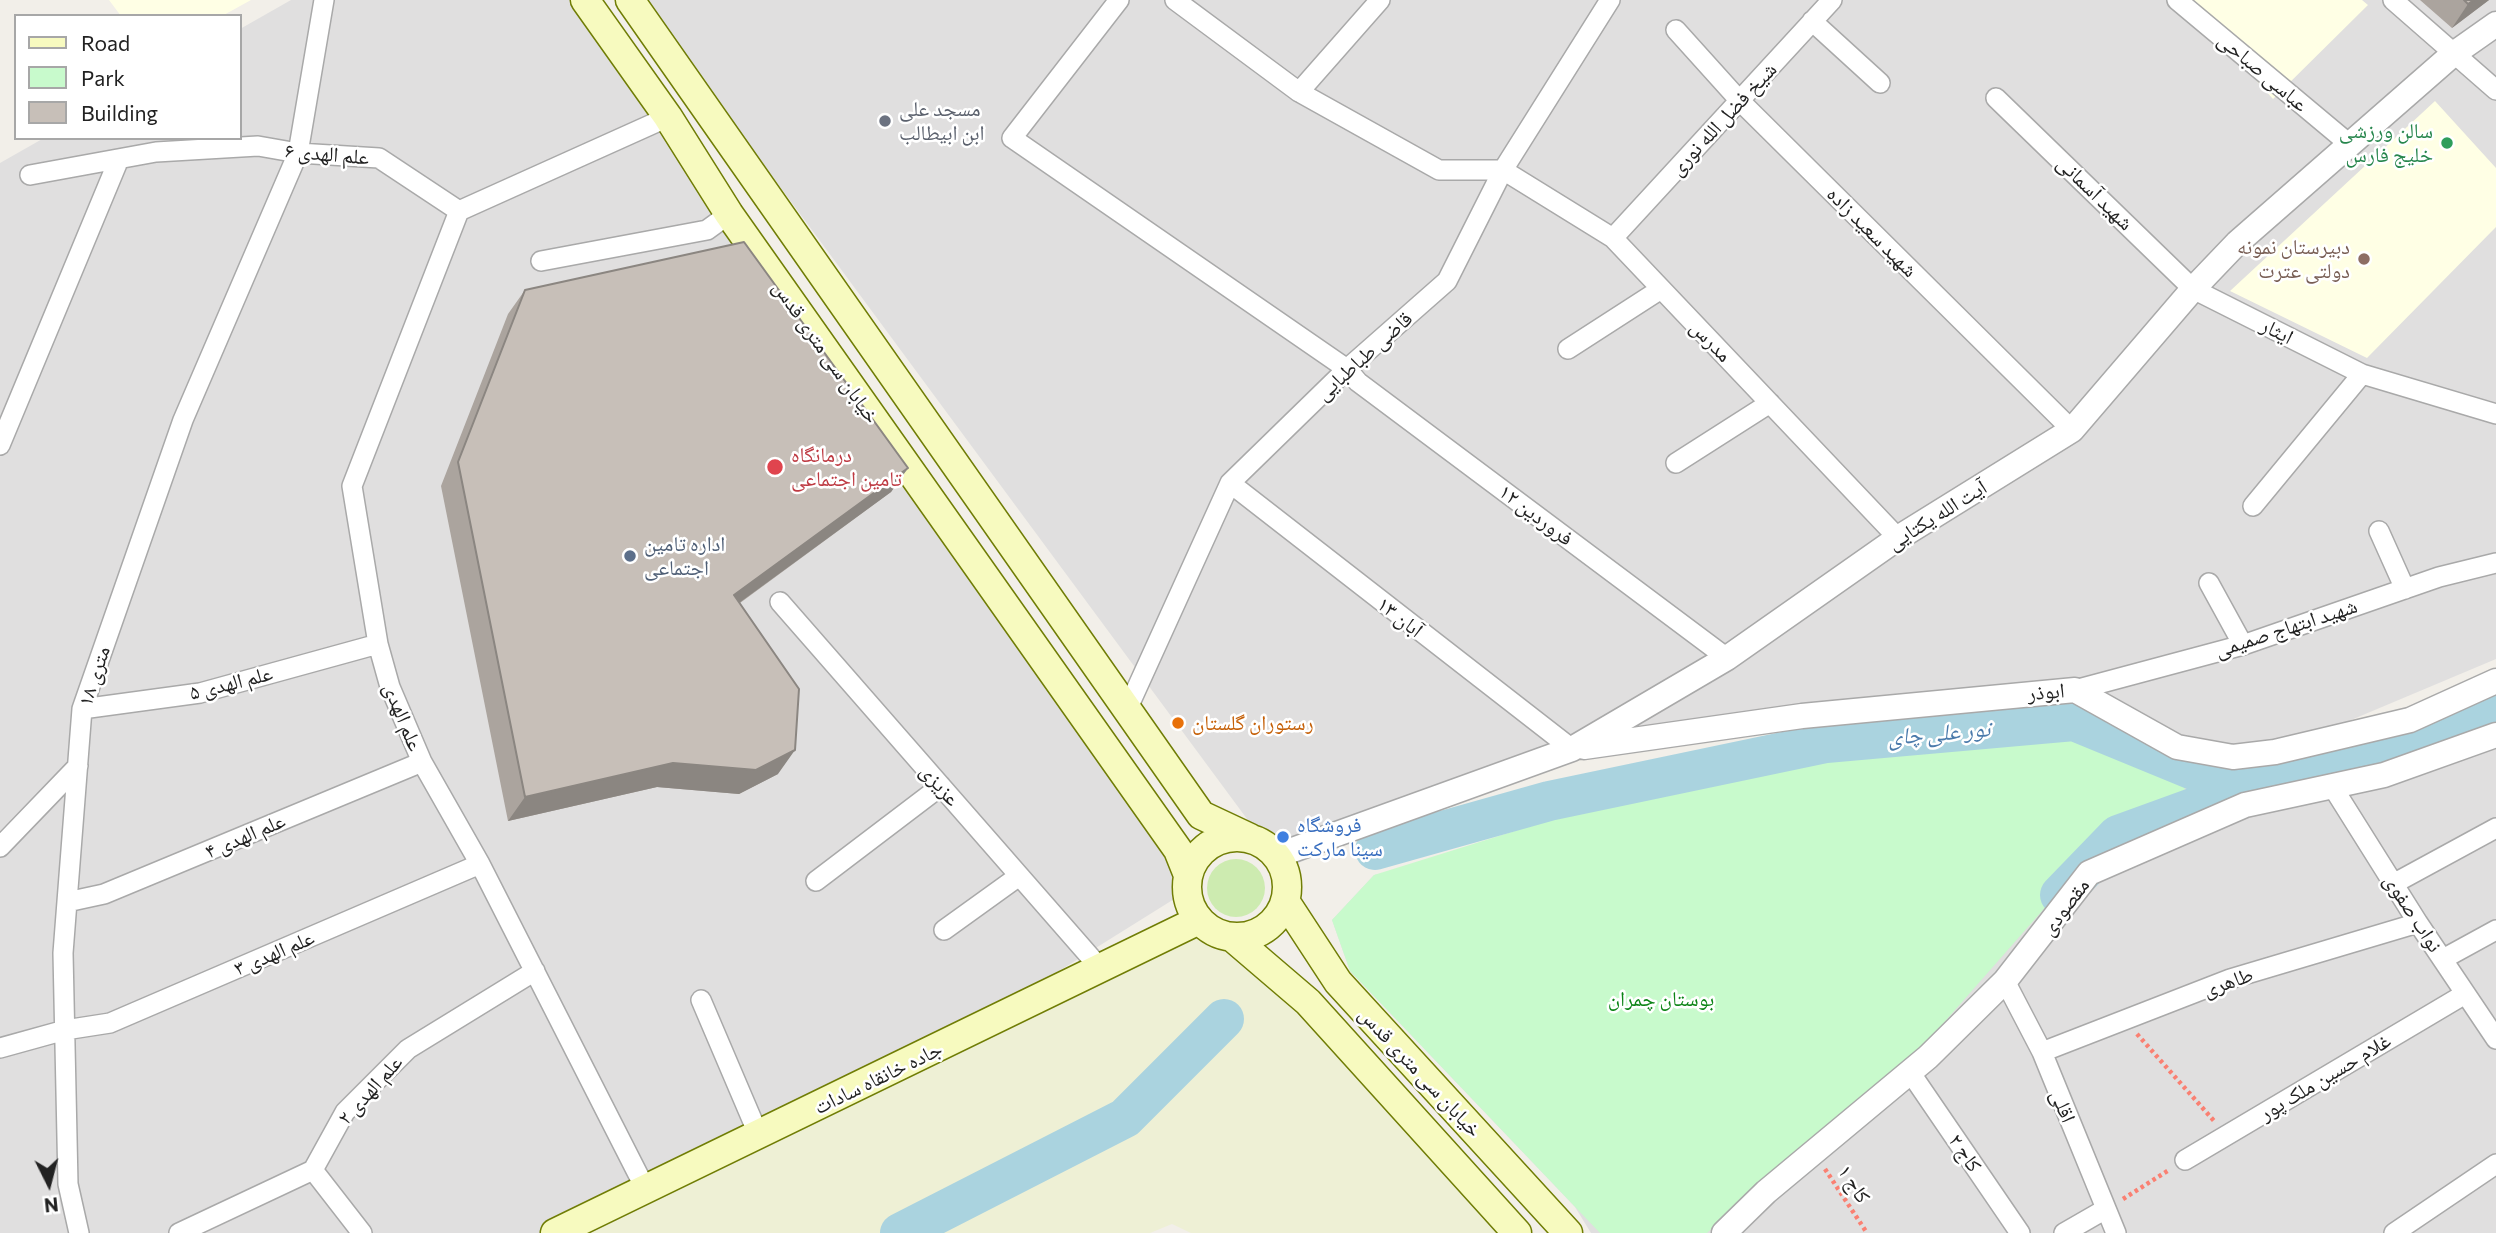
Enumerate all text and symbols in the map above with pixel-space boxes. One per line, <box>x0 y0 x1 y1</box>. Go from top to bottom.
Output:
legend <box>14 14 242 140</box>
street label: عباسی صباحی <box>2213 27 2313 117</box>
text: Road <box>81 30 130 55</box>
street label: شیخ فضل الله نوری <box>1664 57 1782 181</box>
text: Park <box>81 65 125 90</box>
place label: مسجد علی ابن ابیطالب <box>899 96 985 146</box>
text: Building <box>81 100 158 125</box>
marker: مسجد علی ابن ابیطالب <box>877 113 893 129</box>
place label: سالن ورزشی خلیج فارس <box>2339 118 2433 168</box>
marker: سالن ورزشی خلیج فارس <box>2439 135 2455 151</box>
street label: علم الهدی ۶ <box>284 138 370 170</box>
street label: شهید آسمانی <box>2052 150 2138 236</box>
street label: شهید سعید زاده <box>1821 181 1923 283</box>
place label: دبیرستان نمونه دولتی عترت <box>2237 234 2350 284</box>
marker: دبیرستان نمونه دولتی عترت <box>2356 251 2372 267</box>
street label: خیابان سی متری قدس <box>767 276 885 428</box>
street label: قاضی طباطبایی <box>1310 306 1418 406</box>
street label: ایثار <box>2256 312 2298 350</box>
street label: مدرس <box>1685 315 1737 367</box>
place label: درمانگاه تامین اجتماعی <box>791 442 902 492</box>
marker: درمانگاه تامین اجتماعی <box>765 457 785 477</box>
street label: آیت الله یکتایی <box>1882 474 1992 556</box>
street label: ۱۲ فروردین <box>1494 479 1578 551</box>
place label: اداره تامین اجتماعی <box>644 531 725 581</box>
marker: اداره تامین اجتماعی <box>622 548 638 564</box>
street label: ۱۳ آبان <box>1372 591 1428 643</box>
street label: شهید ابتهاج صمیمی <box>2212 593 2360 663</box>
street label: ۱۸ متری <box>73 643 115 709</box>
street label: علم الهدی ۵ <box>187 661 275 705</box>
street label: ابوذر <box>2026 678 2066 706</box>
street label: علم الهدی <box>378 679 428 755</box>
place label: رستوران گلستان <box>1192 710 1314 736</box>
marker: رستوران گلستان <box>1170 715 1186 731</box>
water label: نور علی چای <box>1887 715 1991 751</box>
street label: عزیزی <box>915 759 965 811</box>
street label: علم الهدی ۴ <box>201 808 289 864</box>
place label: فروشگاه سینا مارکت <box>1297 812 1383 862</box>
marker: فروشگاه سینا مارکت <box>1275 829 1291 845</box>
street label: نواب صفوی <box>2378 869 2448 957</box>
street label: مقصودی <box>2035 873 2095 941</box>
street label: علم الهدی ۳ <box>230 925 318 981</box>
street label: طاهری <box>2200 962 2256 1002</box>
park label: بوستان چمران <box>1608 986 1714 1012</box>
street label: خیابان سی متری قدس <box>1353 1002 1487 1142</box>
street label: غلام حسین ملک پور <box>2255 1028 2395 1126</box>
street label: جاده خانقاه سادات <box>810 1036 946 1120</box>
street label: علم الهدی ۲ <box>332 1050 408 1130</box>
street label: اقلی <box>2045 1086 2081 1126</box>
street label: کاج ۲ <box>1943 1129 1987 1177</box>
north arrow <box>14 1149 84 1219</box>
street label: کاج ۱ <box>1832 1160 1876 1208</box>
text: N <box>43 1193 60 1218</box>

